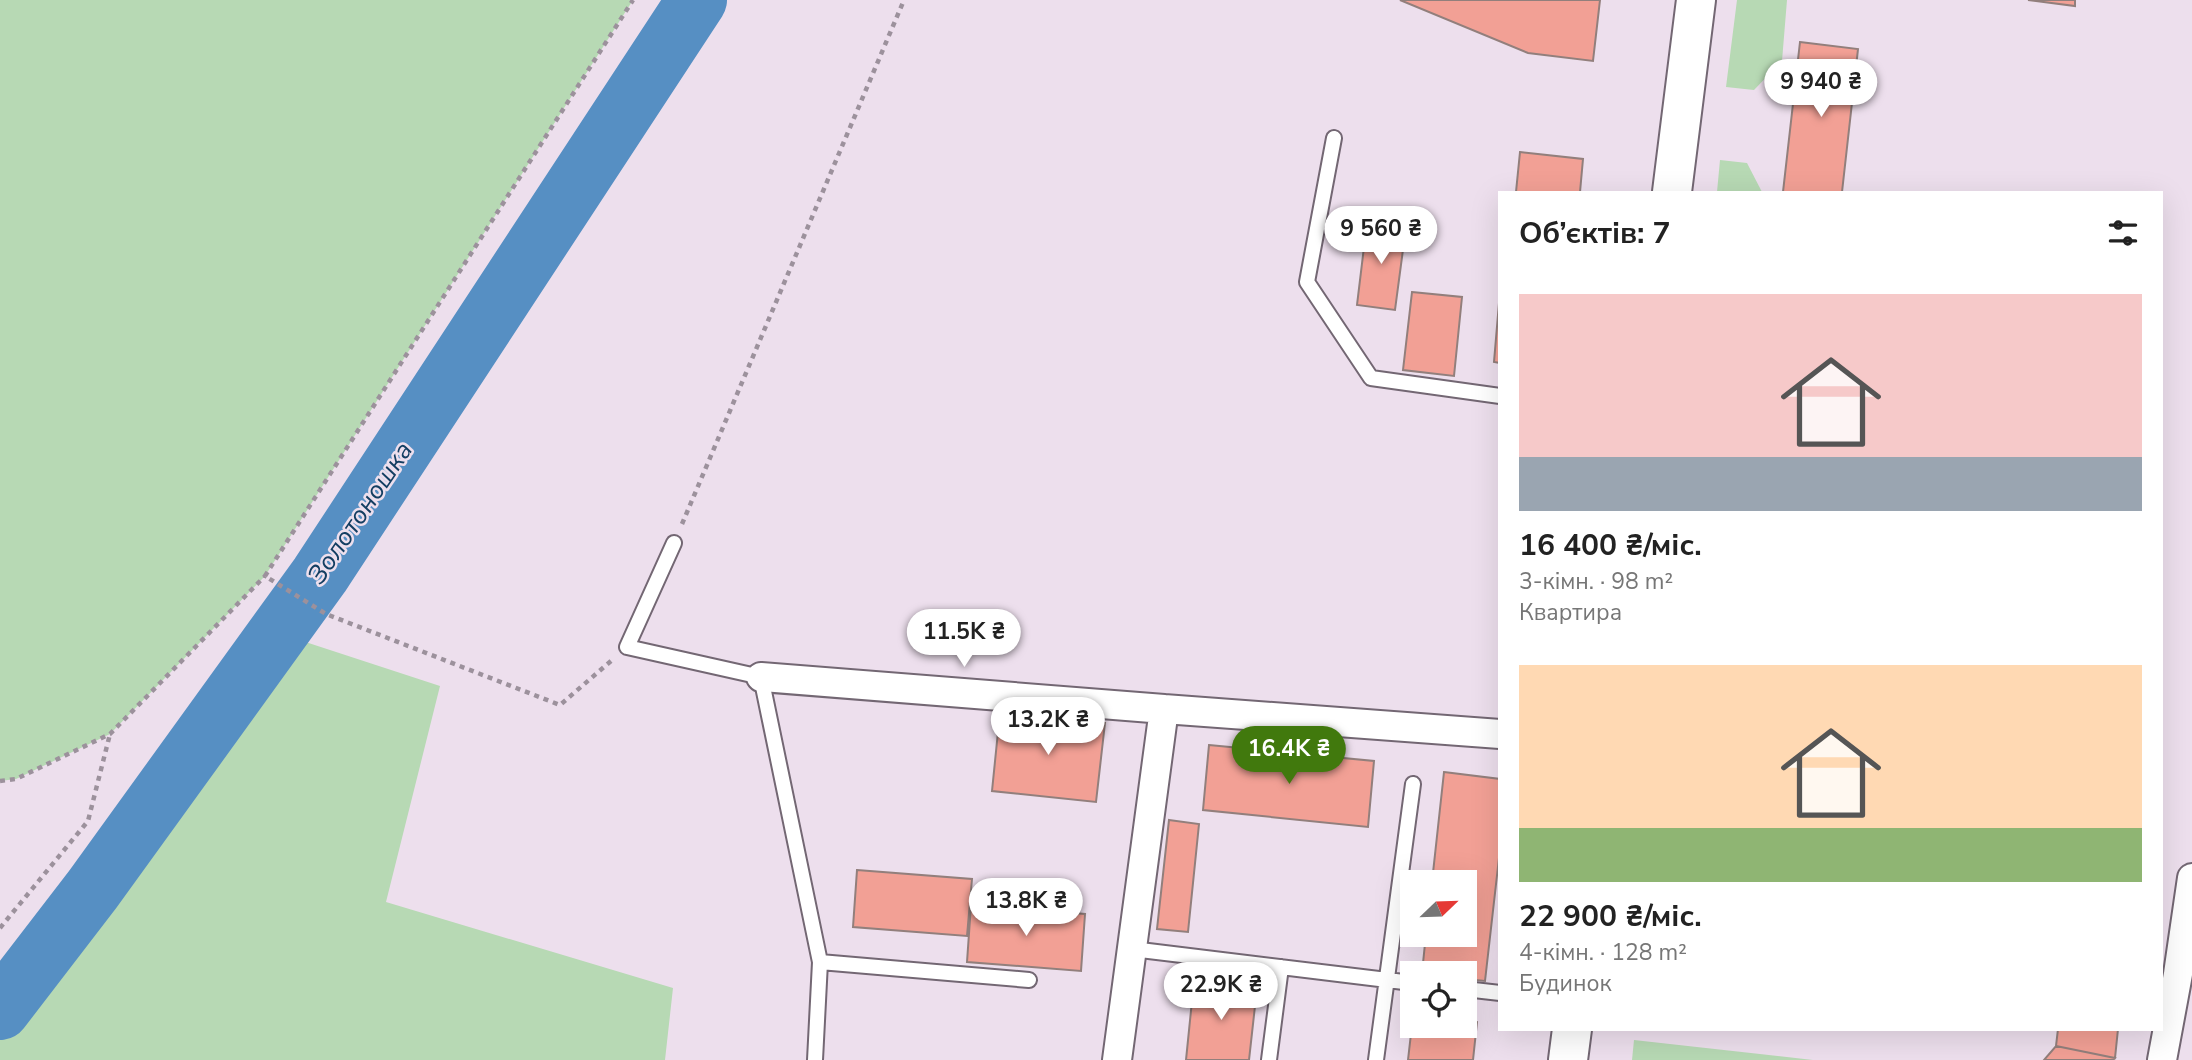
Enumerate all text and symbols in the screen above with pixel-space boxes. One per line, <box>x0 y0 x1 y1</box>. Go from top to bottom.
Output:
pin: 9 940 ₴ <box>1756 60 1886 119</box>
text: 9 940 ₴ <box>1780 66 1862 97</box>
pin: 9 560 ₴ <box>1316 206 1446 266</box>
text: 9 560 ₴ <box>1340 213 1422 244</box>
text: Об’єктів: 7 <box>1519 213 1671 254</box>
icon: filters <box>2104 214 2142 252</box>
icon: home <box>1768 339 1894 465</box>
water label: Золотоношка <box>299 435 421 591</box>
text: 16 400 ₴/міс. <box>1519 525 1702 566</box>
text: 3-кімн. · 98 m² <box>1519 566 1673 597</box>
text: Квартира <box>1519 597 1622 628</box>
pin: 11.5K ₴ <box>899 610 1029 669</box>
text: 11.5K ₴ <box>923 616 1005 647</box>
pin: 13.2K ₴ <box>983 698 1113 757</box>
text: 13.2K ₴ <box>1007 704 1089 735</box>
icon: home <box>1768 710 1894 836</box>
pin: 16.4K ₴ <box>1224 726 1354 786</box>
text: 16.4K ₴ <box>1248 733 1330 764</box>
north arrow <box>1400 870 1477 947</box>
map controls <box>1400 870 1477 1038</box>
pin: 13.8K ₴ <box>961 878 1091 938</box>
text: 13.8K ₴ <box>985 885 1067 916</box>
text: 22 900 ₴/міс. <box>1519 896 1702 937</box>
text: 4-кімн. · 128 m² <box>1519 937 1687 968</box>
button: locate <box>1400 961 1477 1038</box>
pin: 22.9K ₴ <box>1156 962 1286 1022</box>
text: Будинок <box>1519 968 1612 999</box>
text: 22.9K ₴ <box>1180 969 1262 1000</box>

